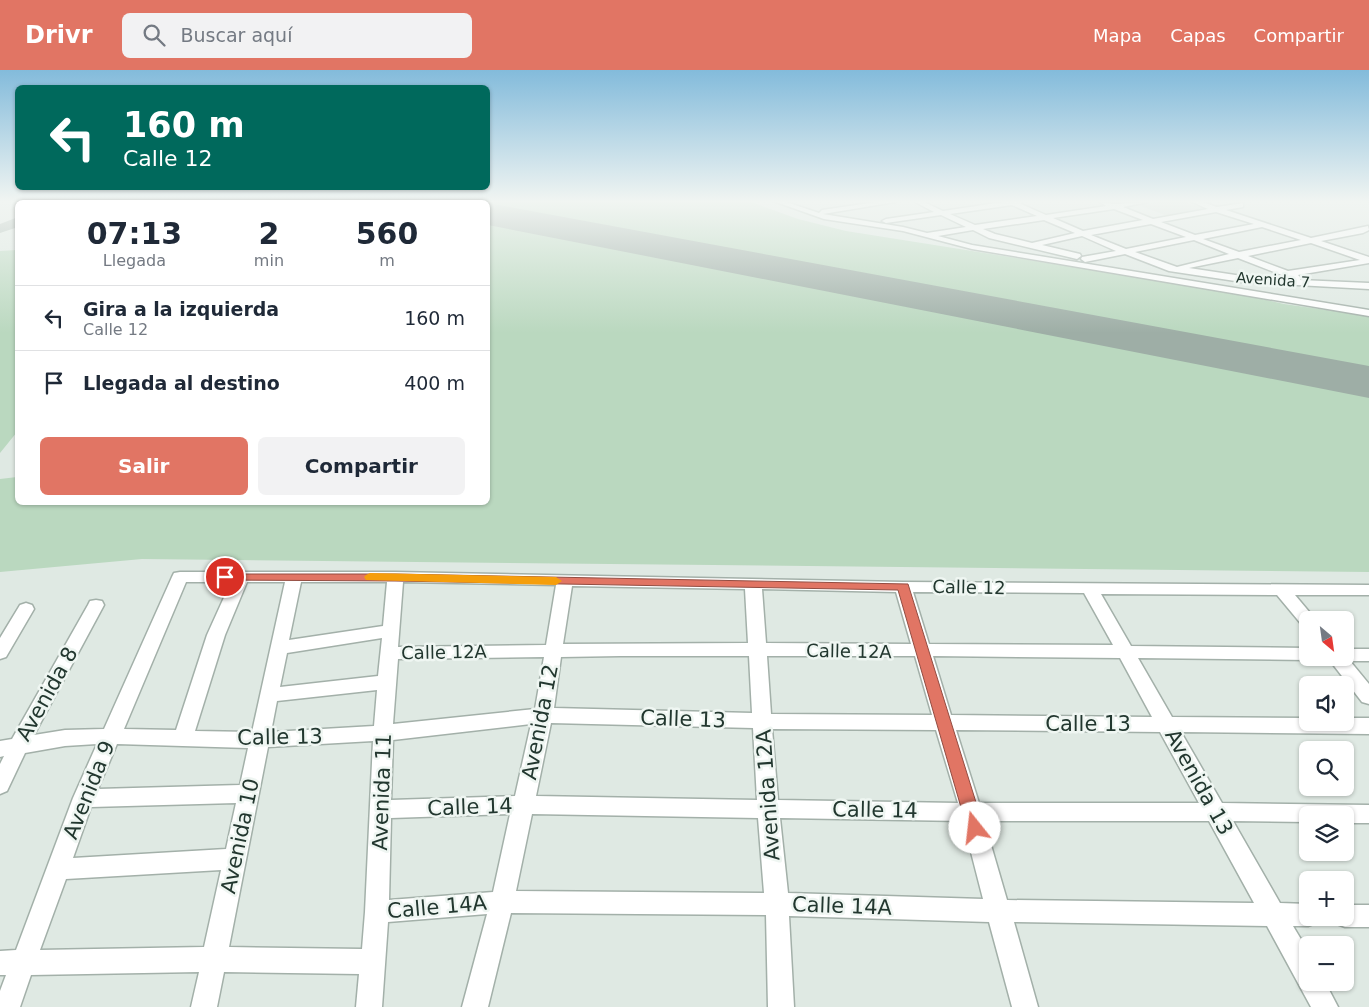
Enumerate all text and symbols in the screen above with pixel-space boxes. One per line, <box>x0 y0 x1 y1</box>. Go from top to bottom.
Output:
search box <box>122 13 472 58</box>
text: Drivr <box>25 21 92 49</box>
icon: search <box>140 21 168 49</box>
text: Buscar aquí <box>180 24 292 46</box>
text: Mapa <box>1093 25 1142 46</box>
text: Capas <box>1170 25 1226 46</box>
text: Compartir <box>1254 25 1344 46</box>
icon: left <box>40 105 105 170</box>
text: 160 m <box>123 105 245 145</box>
text: Calle 12 <box>123 146 213 171</box>
text: 07:13 <box>87 216 182 251</box>
text: 2 <box>258 216 279 251</box>
text: 560 <box>356 216 418 251</box>
text: Llegada <box>103 251 166 270</box>
text: min <box>254 251 284 270</box>
text: m <box>379 251 395 270</box>
street label: Avenida 7 <box>1235 268 1311 292</box>
text: Gira a la izquierda <box>83 298 279 320</box>
icon: left <box>40 304 68 332</box>
text: 160 m <box>404 307 465 329</box>
text: Calle 12 <box>83 320 148 339</box>
icon: arrive <box>40 369 68 397</box>
text: Llegada al destino <box>83 372 280 394</box>
text: 400 m <box>404 372 465 394</box>
button: Salir <box>40 437 248 495</box>
button: Compartir <box>258 437 465 495</box>
pin <box>204 556 246 598</box>
icon: arrive <box>211 563 239 591</box>
street label: Calle 12 <box>932 576 1006 598</box>
north arrow <box>1299 611 1354 666</box>
map controls <box>1299 611 1354 991</box>
street label: Calle 12A <box>806 640 893 662</box>
street label: Calle 12A <box>401 641 488 663</box>
street label: Avenida 8 <box>11 643 83 745</box>
street label: Avenida 12 <box>517 662 563 782</box>
button: sound <box>1299 676 1354 731</box>
street label: Calle 13 <box>640 706 726 732</box>
street label: Calle 13 <box>1045 712 1131 736</box>
street label: Calle 13 <box>237 724 323 750</box>
street label: Avenida 13 <box>1160 725 1238 839</box>
street label: Avenida 12A <box>751 728 785 861</box>
street label: Avenida 11 <box>368 733 396 851</box>
street label: Avenida 9 <box>58 737 120 843</box>
button: search <box>1299 741 1354 796</box>
street label: Avenida 10 <box>216 776 264 896</box>
street label: Calle 14 <box>427 794 513 820</box>
street label: Calle 14 <box>832 797 918 823</box>
position arrow <box>948 801 1000 853</box>
button: layers <box>1299 806 1354 861</box>
button: + <box>1299 871 1354 926</box>
street label: Calle 14A <box>386 891 488 923</box>
street label: Calle 14A <box>792 892 893 920</box>
button: − <box>1299 936 1354 991</box>

